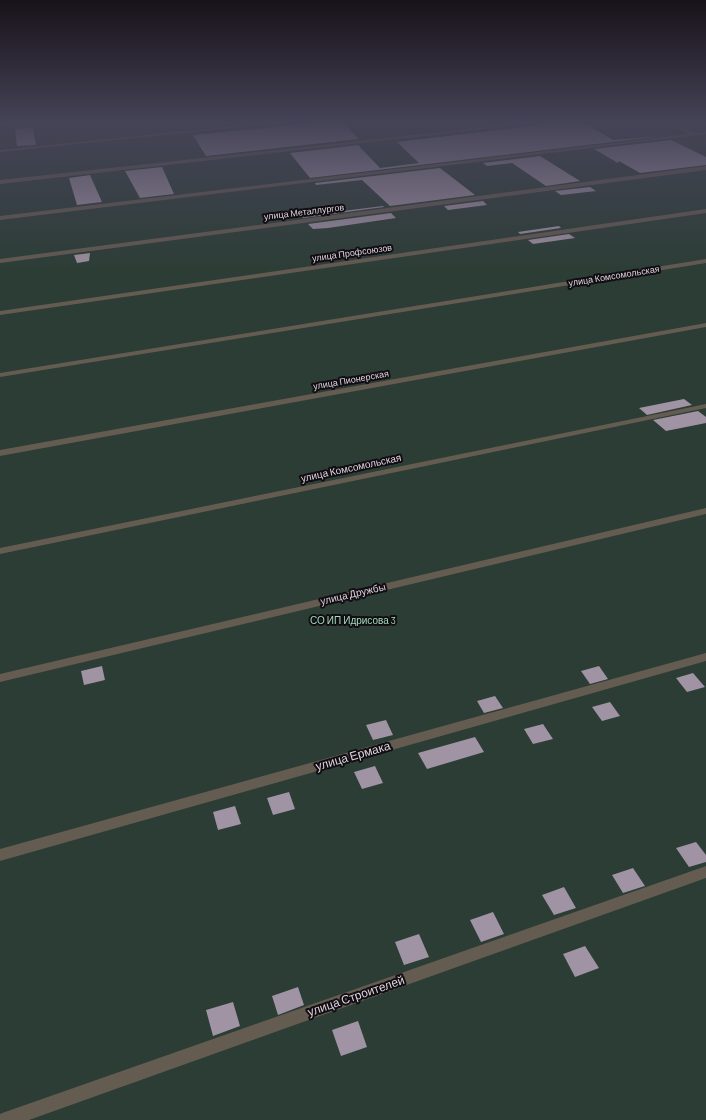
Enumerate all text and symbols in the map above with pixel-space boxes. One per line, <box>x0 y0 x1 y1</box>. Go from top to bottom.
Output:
street label: улица Металлургов <box>263 202 345 222</box>
street label: улица Профсоюзов <box>311 242 393 264</box>
street label: улица Комсомольская <box>568 263 660 289</box>
street label: улица Пионерская <box>312 368 390 392</box>
street label: улица Комсомольская <box>300 452 402 484</box>
street label: улица Дружбы <box>319 581 387 607</box>
park label: СО ИП Идрисова 3 <box>310 615 396 627</box>
street label: улица Ермака <box>314 738 392 774</box>
street label: улица Строителей <box>306 973 406 1019</box>

